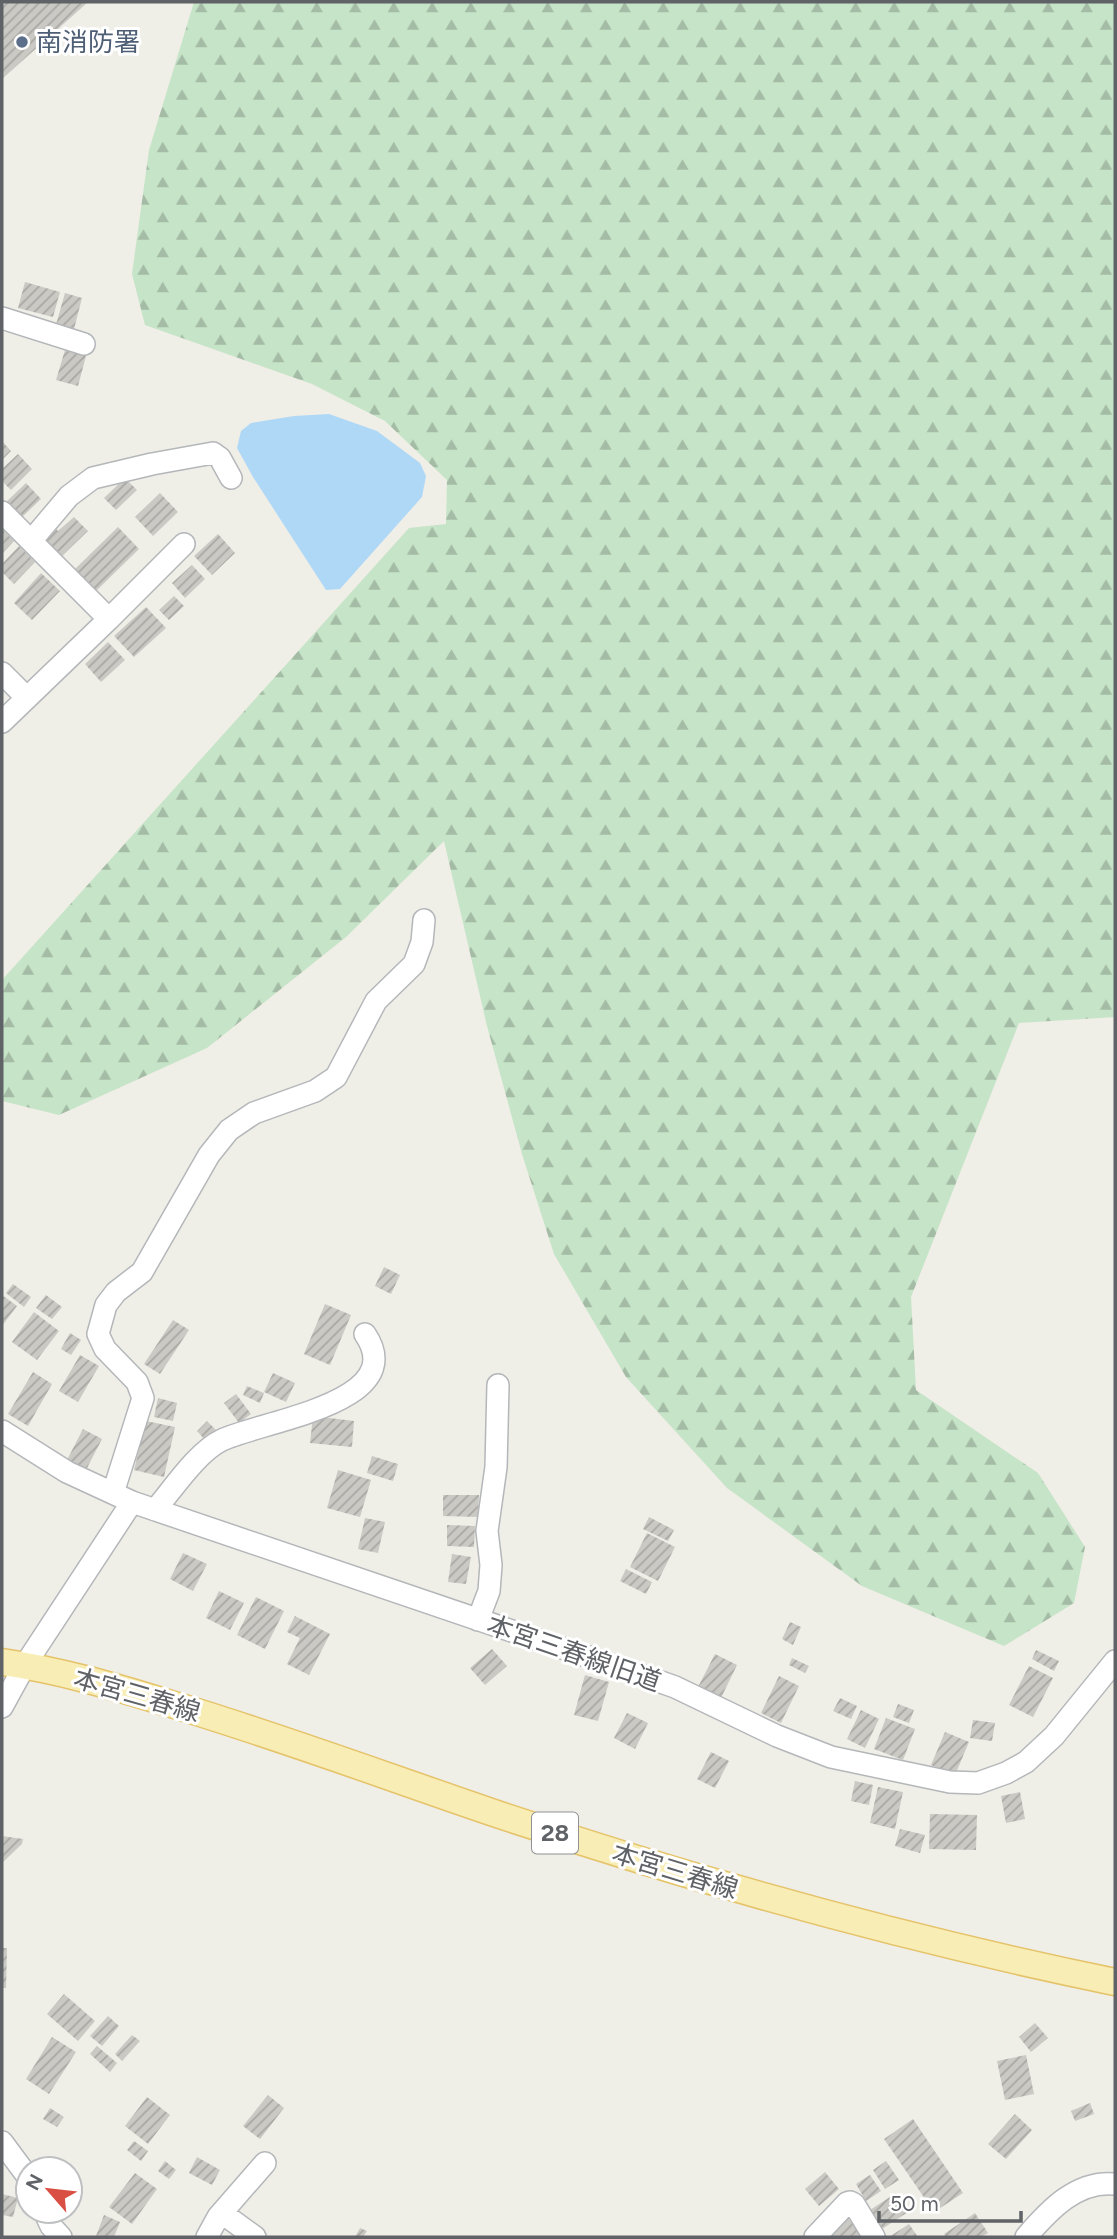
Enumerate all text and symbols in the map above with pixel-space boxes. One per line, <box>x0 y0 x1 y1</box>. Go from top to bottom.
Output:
place label: 南消防署 <box>36 26 140 58</box>
marker: 南消防署 <box>14 34 30 50</box>
street label: 本宮三春線旧道 <box>483 1608 665 1698</box>
street label: 本宮三春線 <box>70 1662 204 1728</box>
road number: 28 <box>532 1812 578 1854</box>
street label: 本宮三春線 <box>608 1837 742 1905</box>
north arrow <box>14 2155 84 2225</box>
text: N <box>21 2170 48 2194</box>
scale bar <box>879 2180 1021 2224</box>
text: 50 m <box>890 2191 939 2216</box>

